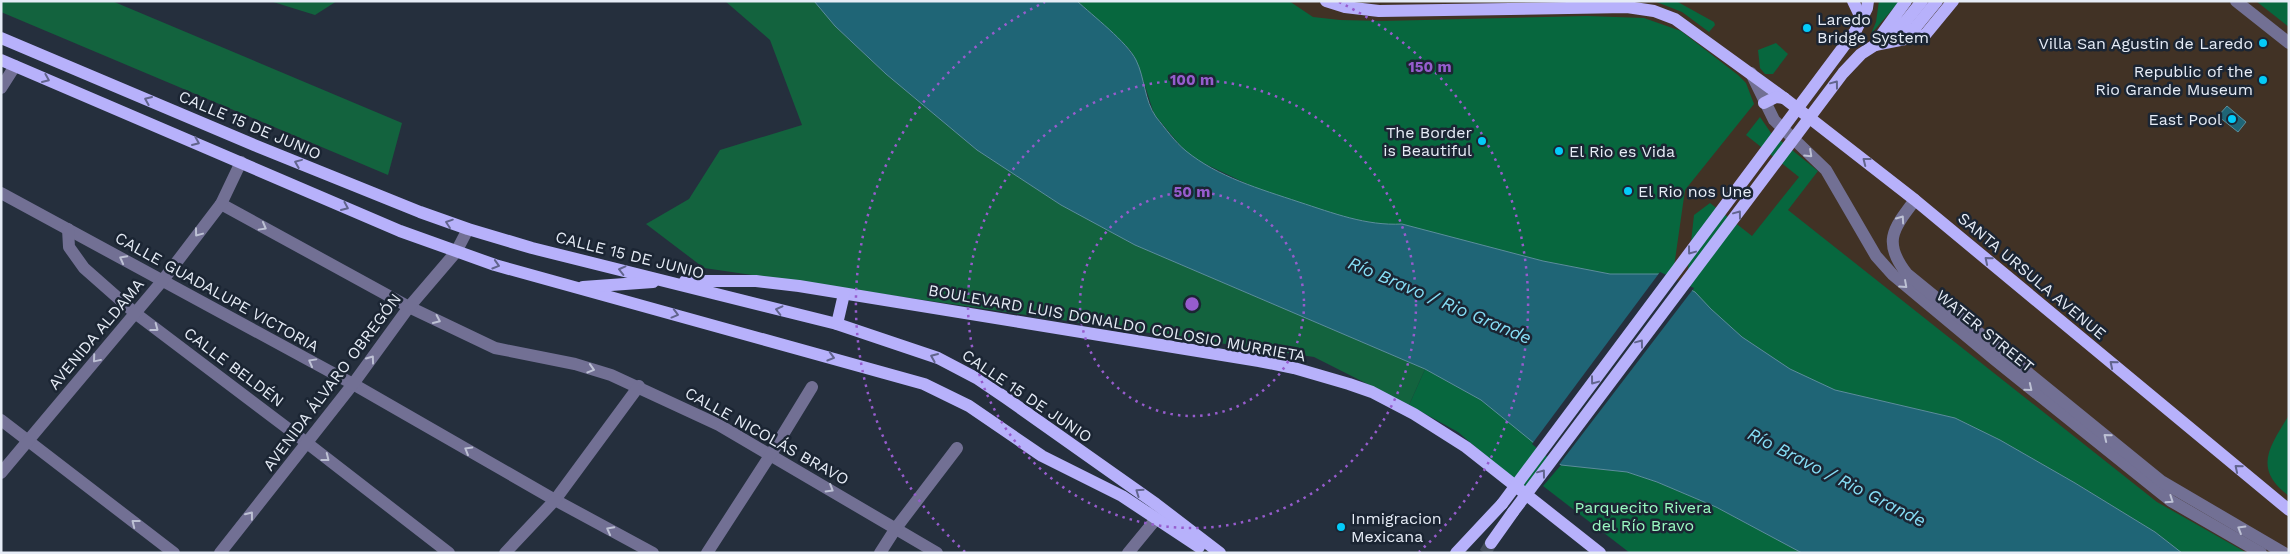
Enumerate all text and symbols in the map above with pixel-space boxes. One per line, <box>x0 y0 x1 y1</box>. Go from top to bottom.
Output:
place label: Laredo Bridge System <box>1817 10 1929 47</box>
marker: Laredo Bridge System <box>1801 22 1813 34</box>
place label: Villa San Agustin de Laredo <box>2038 34 2253 53</box>
marker: Villa San Agustin de Laredo <box>2257 37 2269 49</box>
text: 150 m <box>1408 58 1452 76</box>
place label: Republic of the Rio Grande Museum <box>2095 62 2253 99</box>
text: 100 m <box>1170 71 1214 89</box>
one-way arrow <box>41 72 50 83</box>
marker: Republic of the Rio Grande Museum <box>2257 74 2269 86</box>
one-way arrow <box>1830 81 1838 90</box>
street label: CALLE 15 DE JUNIO <box>176 86 324 164</box>
one-way arrow <box>144 95 153 106</box>
place label: East Pool <box>2148 110 2222 129</box>
marker: East Pool <box>2226 113 2238 125</box>
place label: The Border is Beautiful <box>1383 123 1472 160</box>
marker: The Border is Beautiful <box>1476 135 1488 147</box>
one-way arrow <box>191 136 200 147</box>
place label: El Rio es Vida <box>1569 142 1675 161</box>
marker: El Rio es Vida <box>1553 145 1565 157</box>
one-way arrow <box>1804 148 1813 157</box>
one-way arrow <box>294 158 302 168</box>
one-way arrow <box>1862 158 1871 167</box>
place label: El Rio nos Une <box>1638 182 1752 201</box>
text: 50 m <box>1174 183 1210 201</box>
marker: El Rio nos Une <box>1622 185 1634 197</box>
one-way arrow <box>340 201 349 212</box>
street label: SANTA URSULA AVENUE <box>1954 209 2110 343</box>
one-way arrow <box>1732 210 1741 219</box>
one-way arrow <box>1895 215 1904 225</box>
one-way arrow <box>445 218 453 228</box>
one-way arrow <box>258 221 267 231</box>
one-way arrow <box>196 227 204 236</box>
street label: CALLE 15 DE JUNIO <box>554 227 706 283</box>
street label: CALLE GUADALUPE VICTORIA <box>112 228 323 356</box>
one-way arrow <box>1688 245 1697 255</box>
water label: Río Bravo / Rio Grande <box>1345 252 1535 348</box>
one-way arrow <box>119 255 128 265</box>
one-way arrow <box>1984 257 1993 266</box>
one-way arrow <box>492 260 500 270</box>
one-way arrow <box>618 265 627 276</box>
street label: AVENIDA ALDAMA <box>44 274 148 393</box>
one-way arrow <box>1898 279 1907 288</box>
street label: BOULEVARD LUIS DONALDO COLOSIO MURRIETA <box>927 280 1308 366</box>
street label: WATER STREET <box>1932 286 2038 376</box>
street label: AVENIDA ÁLVARO OBREGÓN <box>259 290 405 474</box>
centre of rings <box>1183 295 1201 313</box>
one-way arrow <box>775 305 784 315</box>
one-way arrow <box>670 309 678 319</box>
one-way arrow <box>432 314 441 324</box>
one-way arrow <box>149 322 159 331</box>
street label: CALLE BELDÉN <box>180 323 288 411</box>
one-way arrow <box>1634 339 1643 349</box>
street label: CALLE 15 DE JUNIO <box>958 345 1096 447</box>
one-way arrow <box>827 352 835 362</box>
one-way arrow <box>930 352 939 363</box>
one-way arrow <box>93 354 102 363</box>
one-way arrow <box>365 355 374 365</box>
one-way arrow <box>308 358 317 368</box>
one-way arrow <box>2109 361 2118 370</box>
one-way arrow <box>587 364 595 374</box>
one-way arrow <box>1591 375 1600 385</box>
one-way arrow <box>2023 382 2032 390</box>
street label: CALLE NICOLÁS BRAVO <box>682 383 852 489</box>
water label: Río Bravo / Rio Grande <box>1744 423 1930 531</box>
one-way arrow <box>2104 434 2113 443</box>
one-way arrow <box>465 447 474 457</box>
one-way arrow <box>320 452 329 460</box>
one-way arrow <box>2235 465 2244 474</box>
one-way arrow <box>1536 469 1545 479</box>
one-way arrow <box>824 482 833 492</box>
one-way arrow <box>1136 489 1145 498</box>
one-way arrow <box>2164 494 2174 503</box>
park label: Parquecito Rivera del Río Bravo <box>1575 498 1711 535</box>
place label: Inmigracion Mexicana <box>1351 509 1442 546</box>
one-way arrow <box>244 511 253 520</box>
one-way arrow <box>131 520 141 529</box>
marker: Inmigracion Mexicana <box>1335 521 1347 533</box>
one-way arrow <box>2238 525 2247 535</box>
one-way arrow <box>606 526 615 536</box>

